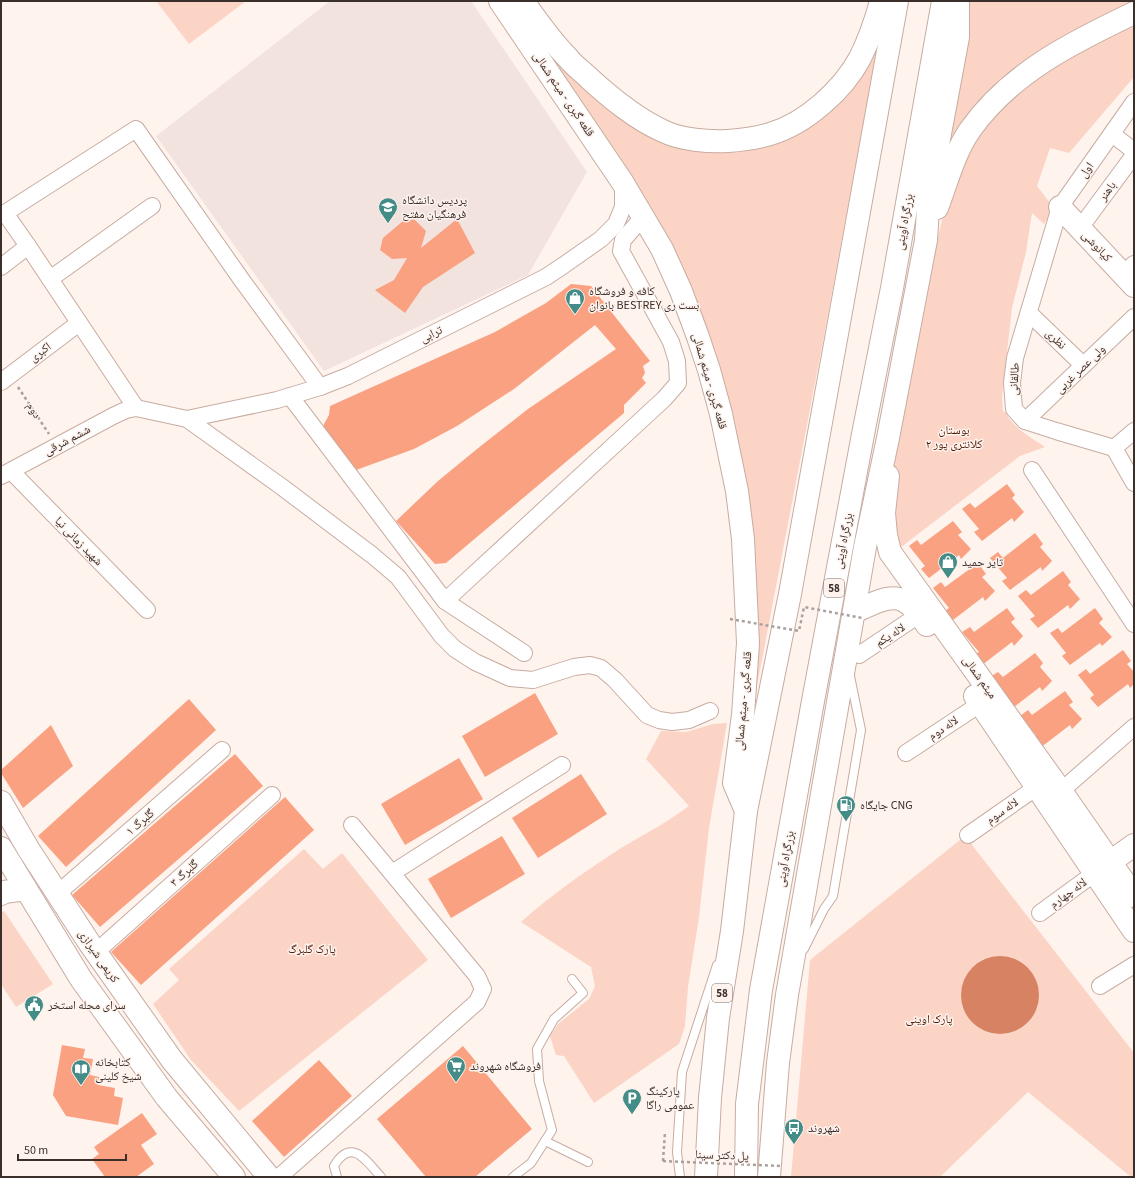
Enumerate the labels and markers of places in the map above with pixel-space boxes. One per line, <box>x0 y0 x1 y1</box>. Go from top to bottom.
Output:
place label: پردیس دانشگاه فرهنگیان مفتح <box>402 192 468 223</box>
school or university icon: پردیس دانشگاه فرهنگیان مفتح <box>377 196 399 224</box>
place label: کافه و فروشگاه بانوان BESTREY بست ری <box>589 283 699 314</box>
shop icon: کافه و فروشگاه بانوان BESTREY بست ری <box>564 287 586 315</box>
shop icon: تایر حمید <box>937 551 959 579</box>
place label: تایر حمید <box>962 554 1004 571</box>
fuel station icon: جایگاه CNG <box>835 794 857 822</box>
place label: جایگاه CNG <box>860 797 913 814</box>
public building icon: سرای محله استخر <box>23 994 45 1022</box>
place label: سرای محله استخر <box>47 997 126 1014</box>
place label: کتابخانه شیخ کلینی <box>95 1054 142 1085</box>
supermarket icon: فروشگاه شهروند <box>445 1055 467 1083</box>
library icon: کتابخانه شیخ کلینی <box>70 1058 92 1086</box>
place label: فروشگاه شهروند <box>470 1058 541 1075</box>
place label: پارکینگ عمومی راگا <box>646 1083 694 1114</box>
parking icon: پارکینگ عمومی راگا <box>621 1087 643 1115</box>
bus stop icon: شهروند <box>783 1117 805 1145</box>
place label: شهروند <box>808 1120 840 1137</box>

